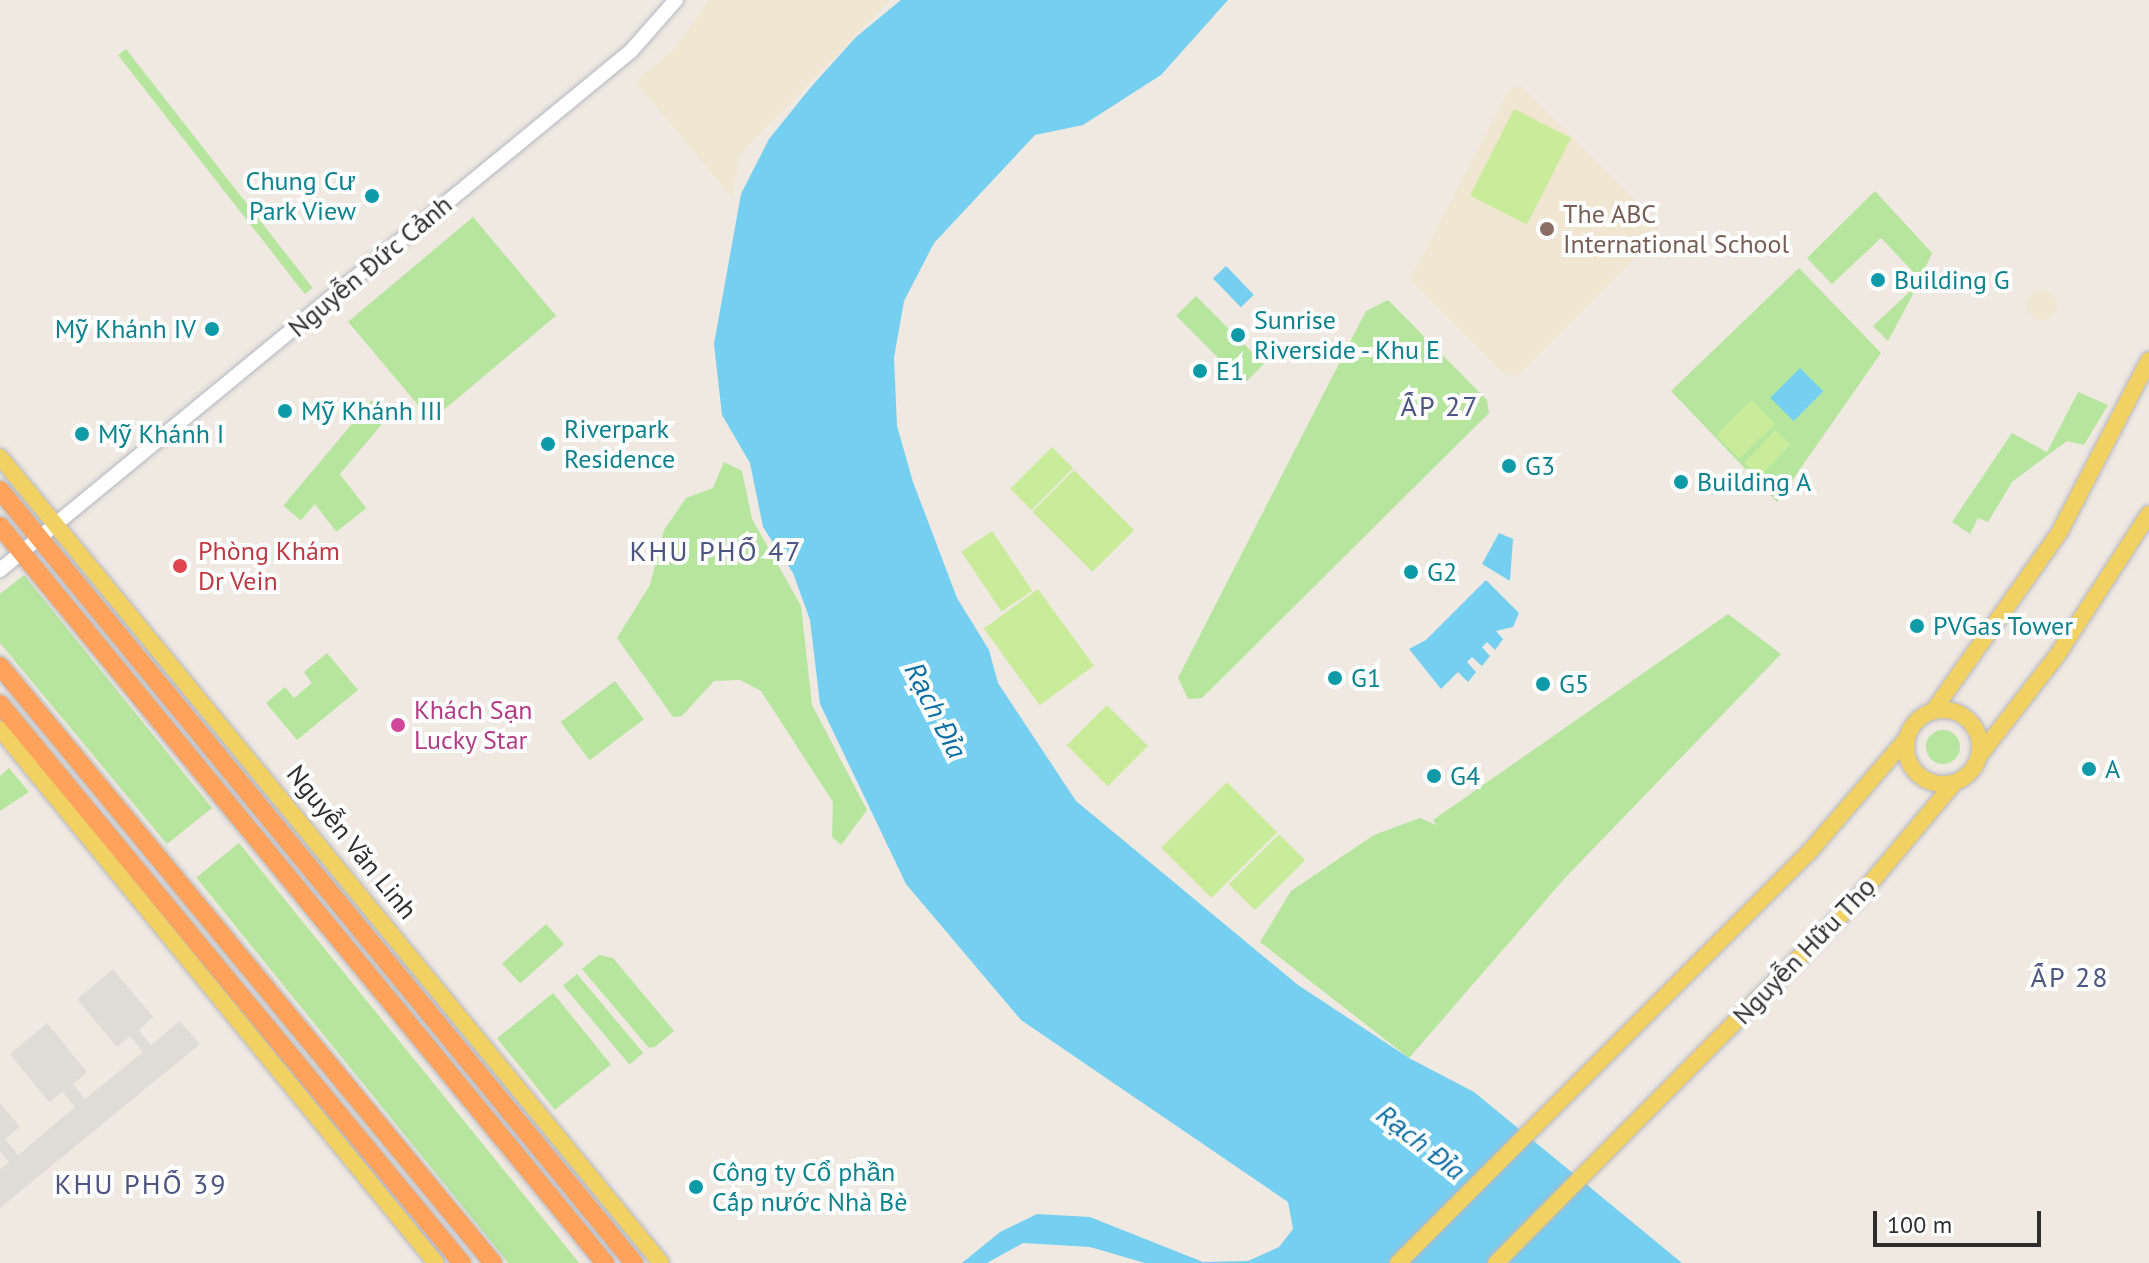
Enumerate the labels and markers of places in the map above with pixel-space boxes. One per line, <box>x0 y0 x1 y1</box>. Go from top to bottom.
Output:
place label: Chung Cư Park View <box>247 165 356 226</box>
marker: Chung Cư Park View <box>363 187 381 205</box>
place label: The ABC International School <box>1563 198 1789 260</box>
marker: The ABC International School <box>1538 220 1556 238</box>
place label: Building G <box>1894 264 2010 296</box>
marker: Building G <box>1869 271 1887 289</box>
place label: Sunrise Riverside - Khu E <box>1254 304 1444 366</box>
place label: Mỹ Khánh IV <box>54 313 196 345</box>
marker: Mỹ Khánh IV <box>203 320 221 338</box>
marker: Sunrise Riverside - Khu E <box>1229 326 1247 344</box>
place label: E1 <box>1216 355 1244 387</box>
marker: E1 <box>1191 362 1209 380</box>
place label: Mỹ Khánh III <box>301 395 443 427</box>
marker: Mỹ Khánh III <box>276 402 294 420</box>
place label: Riverpark Residence <box>564 413 675 474</box>
place label: Mỹ Khánh I <box>98 418 225 450</box>
marker: Mỹ Khánh I <box>73 425 91 443</box>
marker: Riverpark Residence <box>539 435 557 453</box>
place label: G3 <box>1525 450 1555 482</box>
marker: G3 <box>1500 457 1518 475</box>
place label: Building A <box>1697 466 1812 498</box>
marker: Building A <box>1672 473 1690 491</box>
place label: Phòng Khám Dr Vein <box>198 535 340 596</box>
marker: Phòng Khám Dr Vein <box>169 555 191 577</box>
place label: G2 <box>1427 556 1457 588</box>
marker: G2 <box>1402 563 1420 581</box>
place label: PVGas Tower <box>1933 610 2074 642</box>
marker: PVGas Tower <box>1908 617 1926 635</box>
place label: G1 <box>1351 662 1381 694</box>
place label: G5 <box>1559 668 1589 700</box>
marker: G1 <box>1326 669 1344 687</box>
marker: G5 <box>1534 675 1552 693</box>
place label: Khách Sạn Lucky Star <box>414 694 533 756</box>
marker: Khách Sạn Lucky Star <box>389 716 407 734</box>
place label: A <box>2105 753 2120 785</box>
place label: G4 <box>1450 760 1480 792</box>
marker: A <box>2080 760 2098 778</box>
marker: G4 <box>1425 767 1443 785</box>
place label: Công ty Cổ phần Cấp nước Nhà Bè <box>712 1156 905 1218</box>
marker: Công ty Cổ phần Cấp nước Nhà Bè <box>687 1178 705 1196</box>

